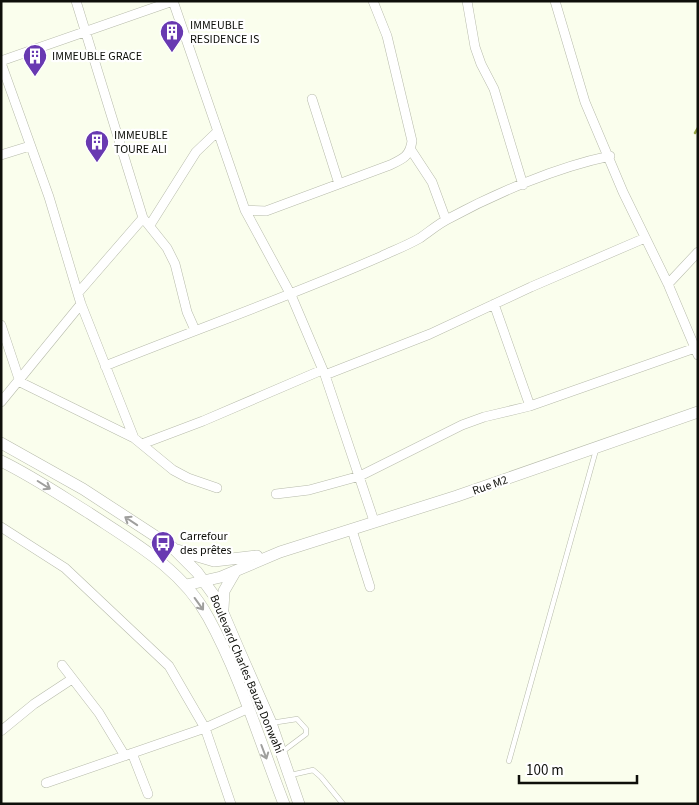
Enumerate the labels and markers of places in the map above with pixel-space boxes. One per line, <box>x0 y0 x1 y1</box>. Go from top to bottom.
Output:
place label: IMMEUBLE RESIDENCE IS <box>190 17 259 48</box>
building icon: IMMEUBLE RESIDENCE IS <box>159 19 185 53</box>
building icon: IMMEUBLE GRACE <box>22 43 48 77</box>
place label: IMMEUBLE GRACE <box>52 48 142 65</box>
place label: IMMEUBLE TOURE ALI <box>114 127 168 158</box>
building icon: IMMEUBLE TOURE ALI <box>84 129 110 163</box>
place label: Carrefour des prêtes <box>180 528 231 559</box>
bus stop icon: Carrefour des prêtes <box>150 530 176 564</box>

